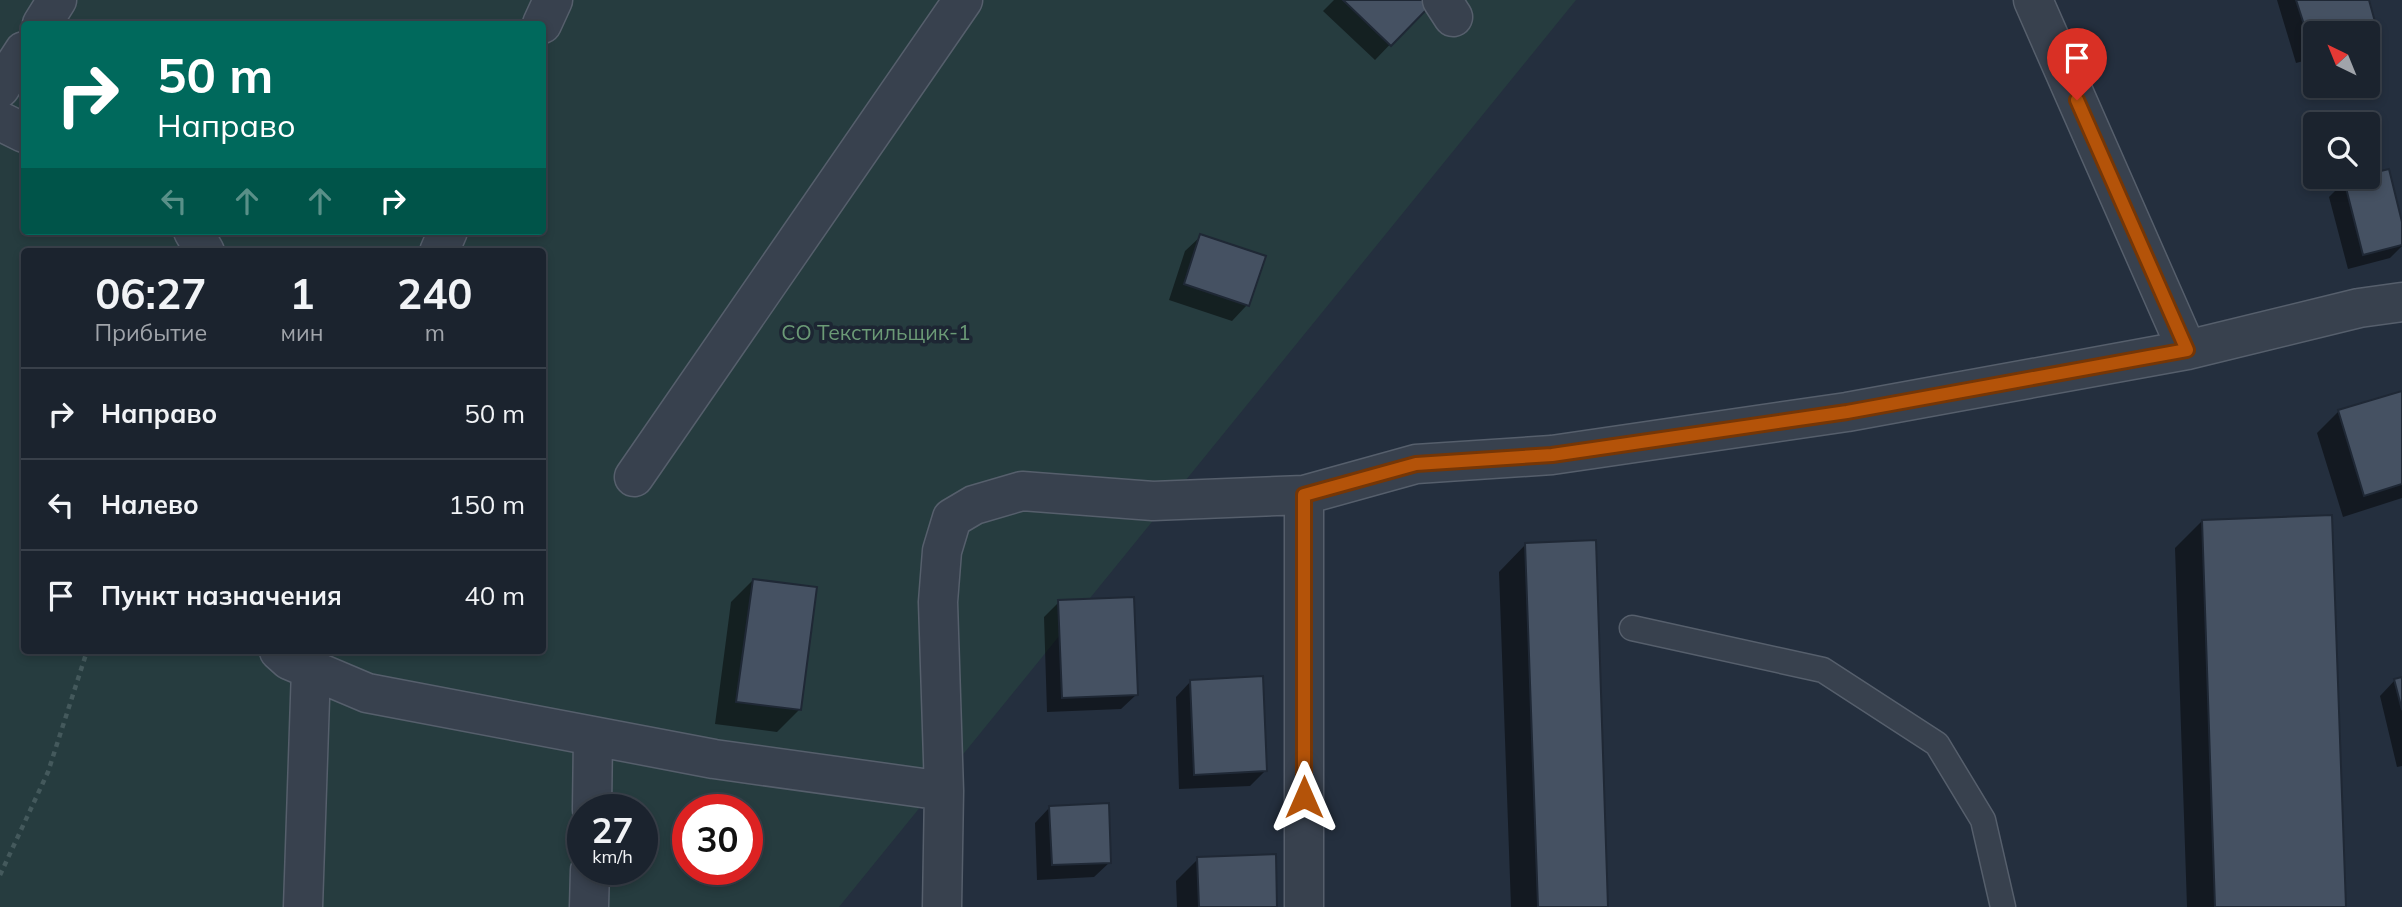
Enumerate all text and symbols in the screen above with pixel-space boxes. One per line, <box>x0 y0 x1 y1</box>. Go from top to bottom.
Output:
north arrow <box>2303 21 2380 98</box>
map controls <box>2303 21 2380 189</box>
pin <box>2047 28 2107 100</box>
icon: arrive <box>2058 39 2096 77</box>
text: 50 m <box>157 44 273 105</box>
icon: right <box>42 49 133 140</box>
text: Направо <box>157 105 296 145</box>
button: search <box>2303 112 2380 189</box>
icon: left <box>155 182 193 220</box>
icon: ahead <box>228 182 266 220</box>
icon: ahead <box>301 182 339 220</box>
icon: right <box>374 182 412 220</box>
text: 06:27 <box>95 267 206 320</box>
text: 1 <box>289 267 315 320</box>
text: 240 <box>397 267 473 320</box>
text: Прибытие <box>94 318 207 347</box>
text: мин <box>281 318 324 347</box>
text: m <box>425 318 445 347</box>
park label: СО Текстильщик-1 <box>781 319 971 345</box>
icon: right <box>42 395 80 433</box>
text: Направо <box>101 397 217 430</box>
text: 50 m <box>464 397 525 430</box>
icon: left <box>42 486 80 524</box>
text: Налево <box>101 488 199 521</box>
text: 150 m <box>449 488 525 521</box>
icon: arrive <box>42 577 80 615</box>
text: Пункт назначения <box>101 579 342 612</box>
text: 40 m <box>464 579 525 612</box>
position arrow <box>1267 760 1341 834</box>
speed limit sign: 30 <box>672 794 763 885</box>
text: 27 <box>591 808 634 852</box>
text: km/h <box>592 845 633 868</box>

